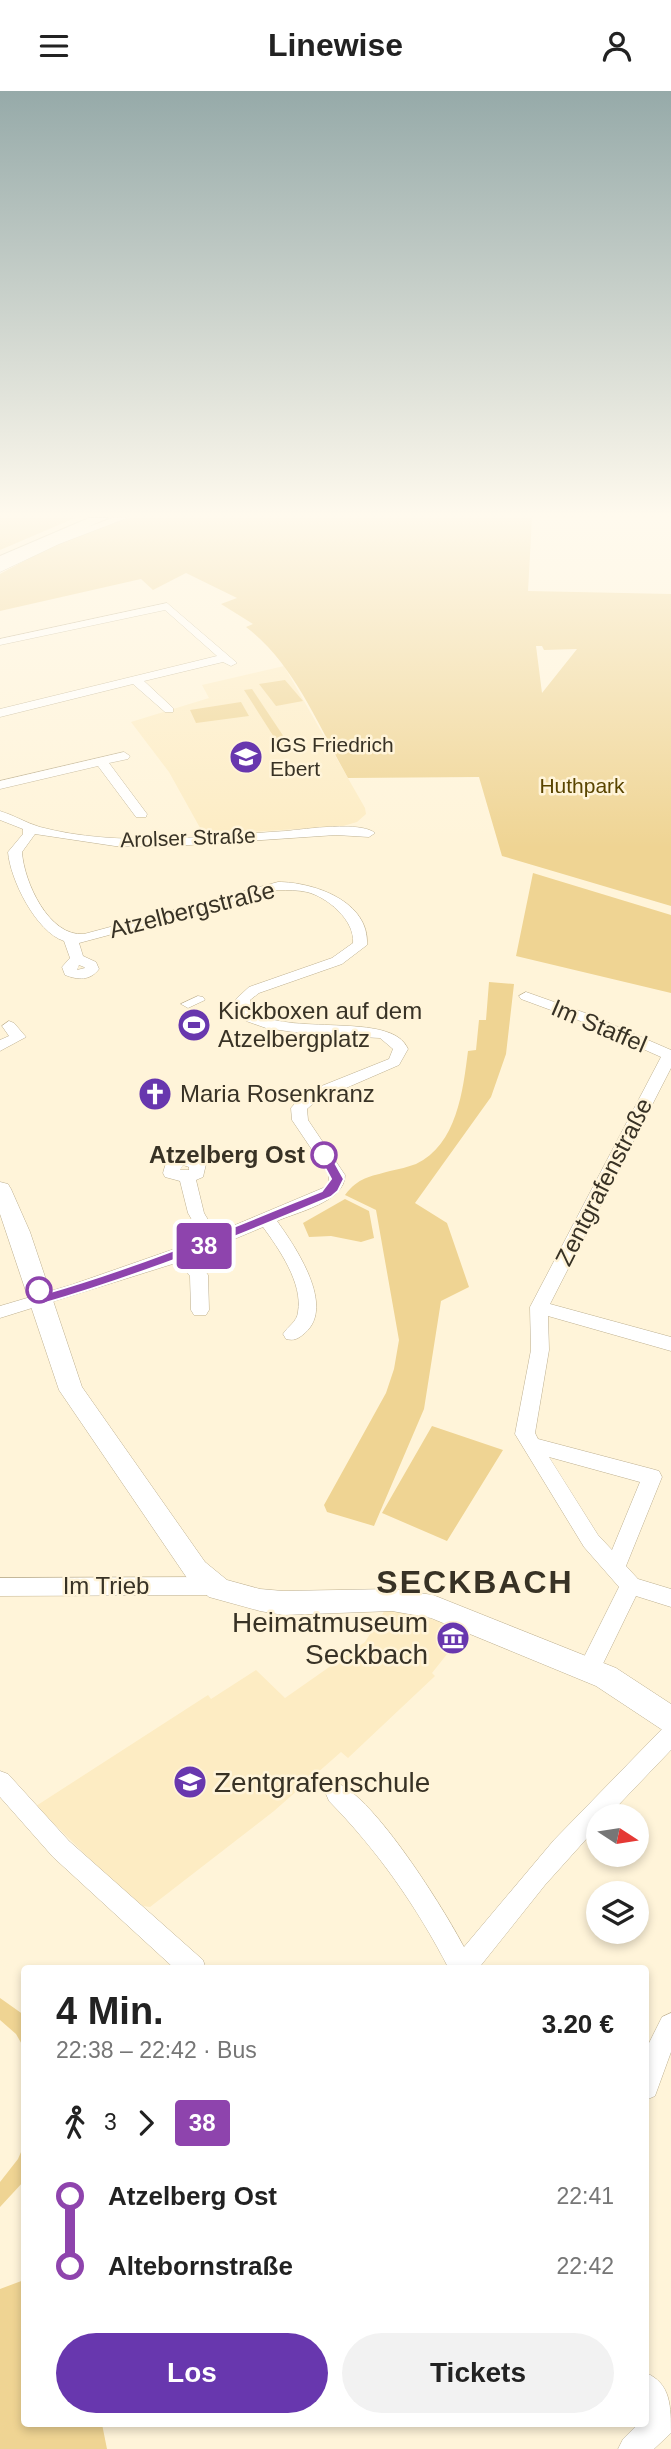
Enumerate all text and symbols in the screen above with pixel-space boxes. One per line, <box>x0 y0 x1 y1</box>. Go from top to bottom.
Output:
icon: menu <box>35 27 73 65</box>
text: Linewise <box>268 27 403 63</box>
icon: person <box>598 27 636 65</box>
place label: IGS Friedrich Ebert <box>270 733 394 780</box>
school or university icon: IGS Friedrich Ebert <box>227 738 265 776</box>
park label: Huthpark <box>539 774 625 797</box>
street label: Arolser Straße <box>120 824 256 851</box>
street label: Atzelbergstraße <box>106 876 277 943</box>
street label: Im Staffel <box>547 993 651 1058</box>
place label: Kickboxen auf dem Atzelbergplatz <box>218 997 422 1052</box>
sports icon: Kickboxen auf dem Atzelbergplatz <box>175 1006 213 1044</box>
church icon: Maria Rosenkranz <box>136 1075 174 1113</box>
place label: Maria Rosenkranz <box>180 1080 375 1107</box>
street label: Zentgrafenstraße <box>550 1094 657 1270</box>
place label: Atzelberg Ost <box>149 1141 305 1168</box>
marker: Atzelberg Ost <box>311 1142 337 1168</box>
line badge: 38 <box>172 1223 235 1269</box>
text: 38 <box>191 1232 217 1259</box>
unlabelled marker <box>26 1277 52 1303</box>
district label: SECKBACH <box>376 1564 574 1600</box>
street label: Im Trieb <box>63 1572 149 1599</box>
place label: Heimatmuseum Seckbach <box>232 1607 428 1670</box>
museum icon: Heimatmuseum Seckbach <box>434 1619 472 1657</box>
school or university icon: Zentgrafenschule <box>171 1763 209 1801</box>
place label: Zentgrafenschule <box>214 1767 430 1798</box>
north arrow <box>586 1804 649 1867</box>
map controls <box>586 1804 649 1944</box>
button: layers <box>586 1881 649 1944</box>
text: 4 Min. <box>56 1990 164 2032</box>
text: 3.20 € <box>542 2009 614 2039</box>
text: 22:38 – 22:42 · Bus <box>56 2037 257 2063</box>
icon: walk <box>56 2104 94 2142</box>
icon: forward <box>127 2104 165 2142</box>
text: 3 <box>104 2109 117 2135</box>
text: 38 <box>189 2109 216 2136</box>
text: Atzelberg Ost <box>108 2181 277 2211</box>
text: 22:41 <box>556 2183 614 2209</box>
text: Altebornstraße <box>108 2251 293 2281</box>
text: 22:42 <box>556 2253 614 2279</box>
button: Los <box>56 2333 328 2413</box>
button: Tickets <box>342 2333 614 2413</box>

